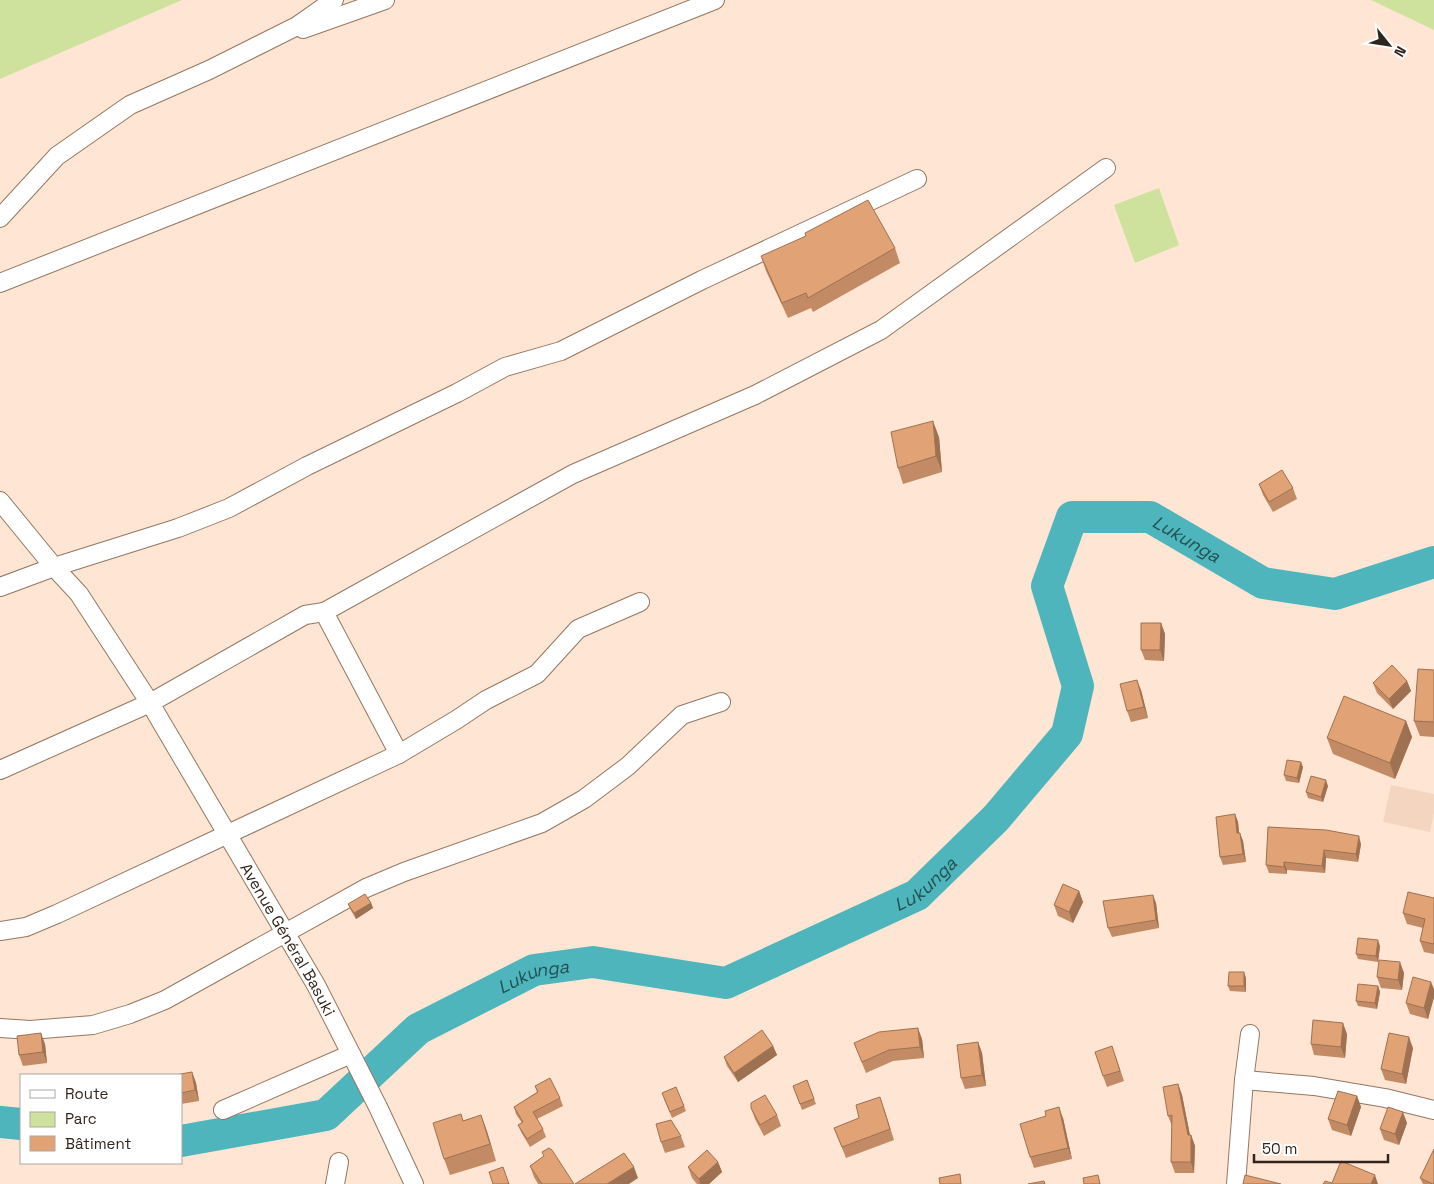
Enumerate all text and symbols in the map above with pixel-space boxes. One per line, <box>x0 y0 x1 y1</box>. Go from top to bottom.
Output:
north arrow <box>1364 20 1414 70</box>
text: N <box>1390 43 1410 60</box>
water label: Lukunga <box>1149 510 1225 567</box>
water label: Lukunga <box>890 851 962 916</box>
street label: Avenue Général Basuki <box>236 859 340 1020</box>
water label: Lukunga <box>493 954 571 998</box>
legend <box>20 1074 182 1164</box>
text: Route <box>65 1084 109 1103</box>
text: Parc <box>65 1109 97 1128</box>
scale bar <box>1254 1132 1388 1164</box>
text: Bâtiment <box>65 1134 131 1153</box>
text: 50 m <box>1262 1139 1297 1158</box>

